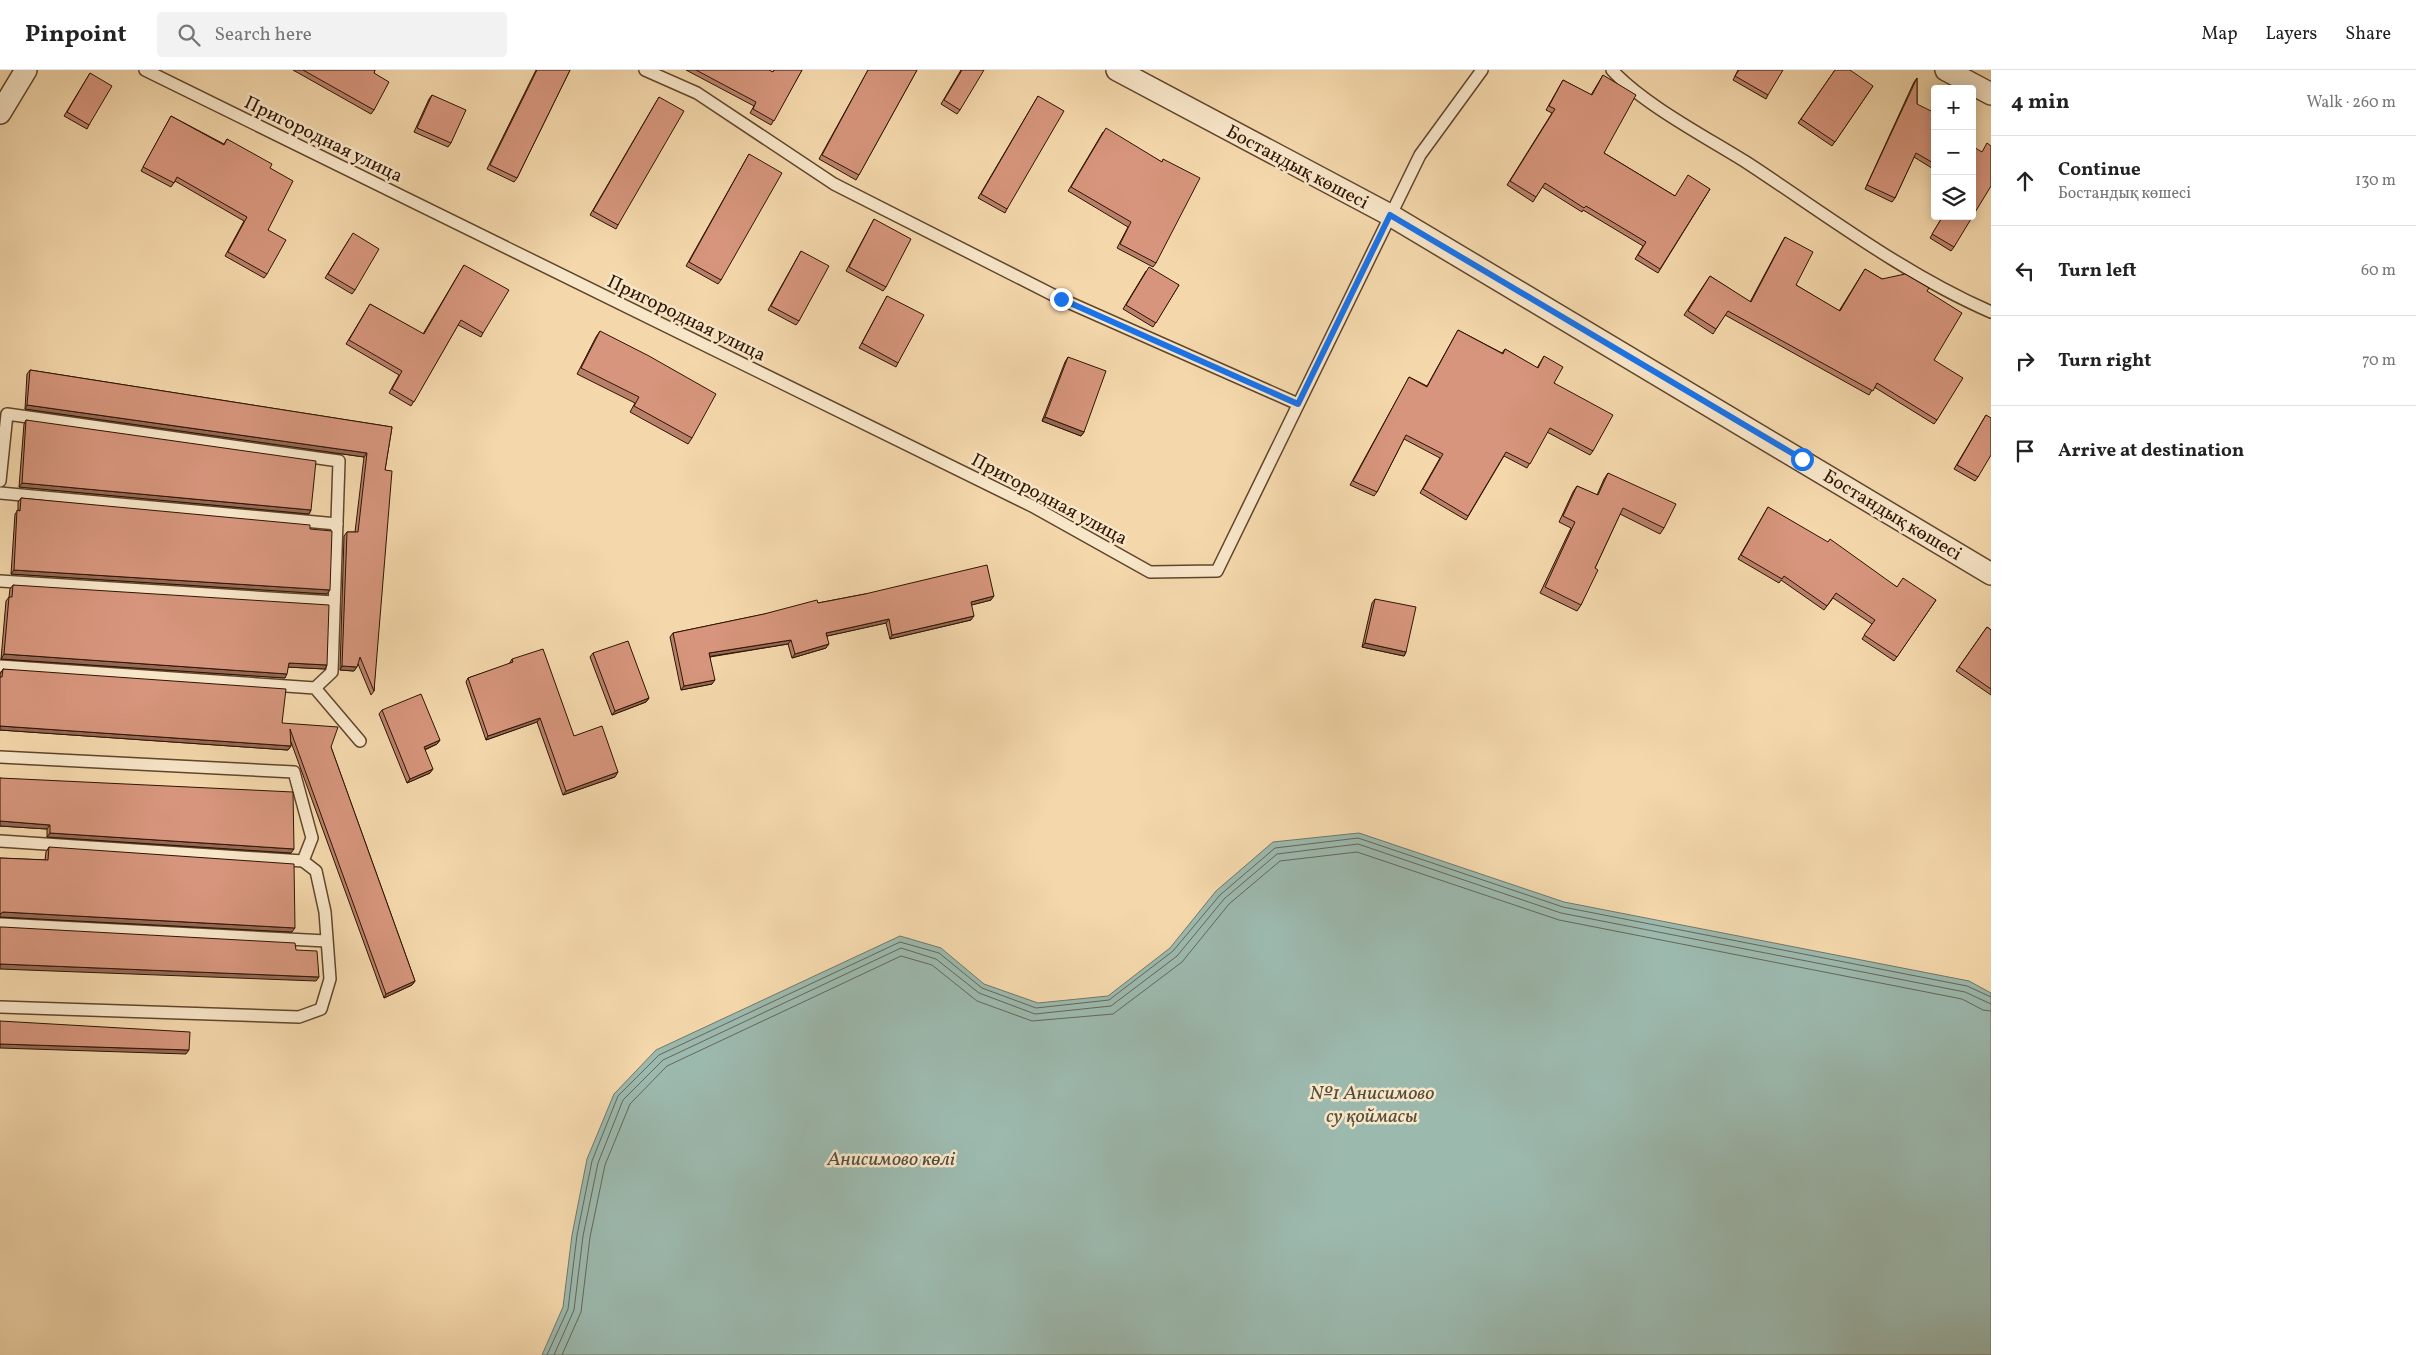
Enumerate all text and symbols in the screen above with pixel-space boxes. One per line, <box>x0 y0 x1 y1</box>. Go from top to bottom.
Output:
search box <box>157 12 507 57</box>
text: Pinpoint <box>25 18 127 52</box>
icon: search <box>175 21 203 49</box>
text: Search here <box>215 22 312 48</box>
text: Map <box>2201 22 2237 47</box>
text: Layers <box>2265 22 2317 47</box>
text: Share <box>2345 22 2391 47</box>
map controls <box>1931 85 1976 220</box>
button: + <box>1931 85 1976 130</box>
text: 4 min <box>2011 88 2070 117</box>
street label: Пригородная улица <box>239 90 407 190</box>
text: Walk · 260 m <box>2306 92 2396 114</box>
street label: Бостандық көшесі <box>1221 119 1373 216</box>
button: − <box>1931 130 1976 175</box>
text: Continue <box>2058 157 2141 183</box>
icon: ahead <box>2011 167 2039 195</box>
text: 130 m <box>2355 170 2396 192</box>
button: layers <box>1931 175 1976 220</box>
text: Бостандық көшесі <box>2058 183 2191 205</box>
icon: left <box>2011 257 2039 285</box>
text: Turn left <box>2058 258 2137 284</box>
text: 60 m <box>2361 260 2396 282</box>
street label: Пригородная улица <box>602 269 770 369</box>
route end <box>1050 288 1073 311</box>
icon: right <box>2011 347 2039 375</box>
text: Turn right <box>2058 348 2151 374</box>
text: 70 m <box>2362 350 2396 372</box>
icon: arrive <box>2011 437 2039 465</box>
text: Arrive at destination <box>2058 438 2244 464</box>
street label: Пригородная улица <box>966 448 1132 552</box>
route start <box>1791 448 1814 471</box>
street label: Бостандық көшесі <box>1818 464 1967 568</box>
water label: №1 Анисимово су қоймасы <box>1310 1080 1434 1131</box>
water label: Анисимово көлі <box>826 1146 956 1174</box>

